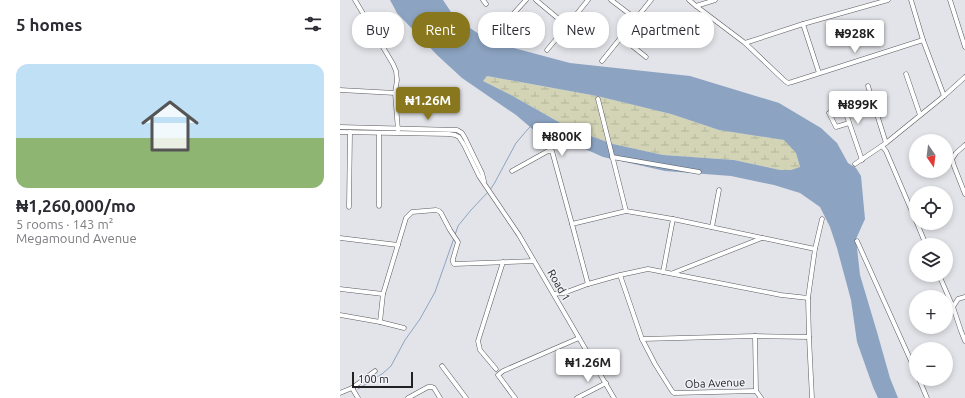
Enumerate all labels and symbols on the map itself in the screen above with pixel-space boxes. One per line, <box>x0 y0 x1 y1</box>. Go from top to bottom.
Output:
pin: ₦928K <box>827 20 883 54</box>
pin: ₦1.26M <box>395 87 461 121</box>
pin: ₦899K <box>830 91 886 125</box>
pin: ₦800K <box>534 123 590 157</box>
north arrow <box>909 134 953 178</box>
street label: Road 1 <box>545 267 573 303</box>
pin: ₦1.26M <box>555 349 621 383</box>
scale bar <box>352 370 413 389</box>
street label: Oba Avenue <box>685 376 745 390</box>

